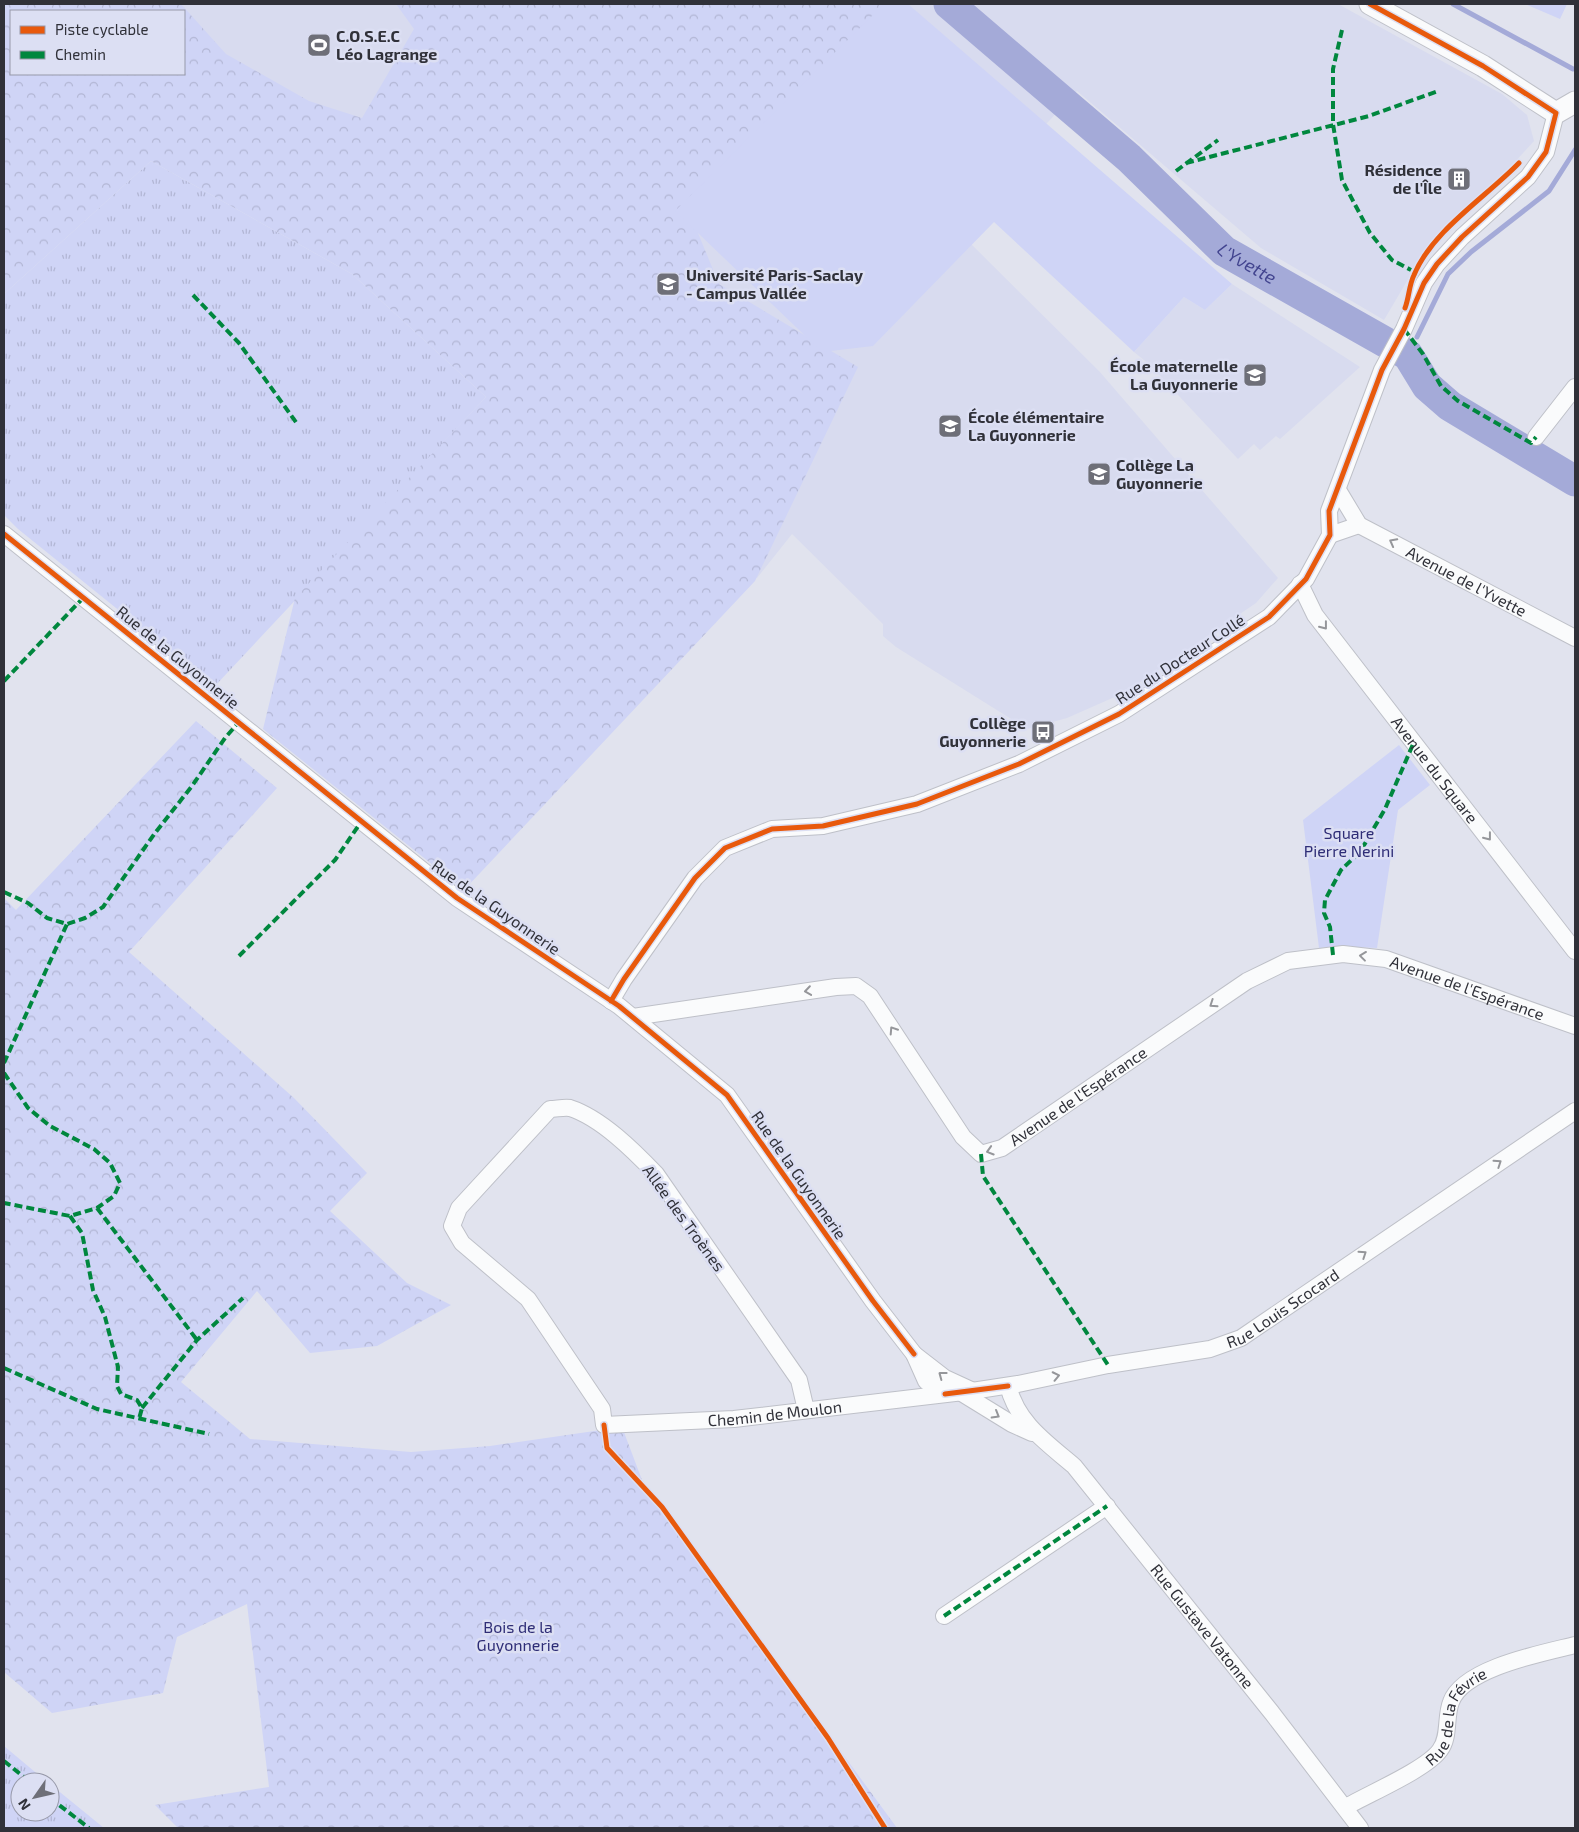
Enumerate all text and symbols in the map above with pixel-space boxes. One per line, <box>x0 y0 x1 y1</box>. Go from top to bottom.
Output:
legend <box>10 10 185 75</box>
text: Piste cyclable <box>55 20 149 38</box>
place label: C.O.S.E.C Léo Lagrange <box>336 26 437 63</box>
sports icon: C.O.S.E.C Léo Lagrange <box>306 32 332 58</box>
text: Chemin <box>55 45 106 63</box>
place label: Résidence de l'Île <box>1365 160 1442 197</box>
building icon: Résidence de l'Île <box>1446 166 1472 192</box>
water label: L'Yvette <box>1213 238 1281 288</box>
place label: Université Paris-Saclay - Campus Vallée <box>686 265 863 302</box>
school or university icon: Université Paris-Saclay - Campus Vallée <box>655 271 681 297</box>
place label: École maternelle La Guyonnerie <box>1110 356 1238 394</box>
school or university icon: École maternelle La Guyonnerie <box>1242 362 1268 388</box>
place label: École élémentaire La Guyonnerie <box>968 407 1104 445</box>
school or university icon: École élémentaire La Guyonnerie <box>937 413 963 439</box>
place label: Collège La Guyonnerie <box>1116 455 1203 493</box>
school or university icon: Collège La Guyonnerie <box>1086 461 1112 487</box>
one-way arrow <box>1389 538 1398 548</box>
street label: Avenue de l'Yvette <box>1403 541 1530 620</box>
street label: Rue de la Guyonnerie <box>113 601 244 712</box>
street label: Rue du Docteur Collé <box>1112 610 1248 707</box>
one-way arrow <box>1318 620 1327 630</box>
street label: Avenue du Square <box>1388 712 1482 827</box>
place label: Collège Guyonnerie <box>939 713 1026 751</box>
bus stop icon: Collège Guyonnerie <box>1030 719 1056 745</box>
park label: Square Pierre Nerini <box>1304 823 1394 860</box>
one-way arrow <box>1482 832 1491 841</box>
street label: Rue de la Guyonnerie <box>428 855 564 958</box>
street label: Avenue de l'Espérance <box>1388 951 1547 1023</box>
one-way arrow <box>1359 952 1367 962</box>
one-way arrow <box>803 985 811 996</box>
one-way arrow <box>1209 998 1218 1008</box>
one-way arrow <box>890 1027 899 1036</box>
street label: Avenue de l'Espérance <box>1005 1042 1150 1149</box>
street label: Rue de la Guyonnerie <box>748 1107 851 1243</box>
one-way arrow <box>986 1146 995 1156</box>
one-way arrow <box>1492 1160 1502 1169</box>
street label: Allée des Troènes <box>639 1161 729 1275</box>
one-way arrow <box>1358 1251 1367 1261</box>
street label: Rue Louis Scocard <box>1224 1264 1342 1351</box>
one-way arrow <box>1052 1371 1060 1382</box>
one-way arrow <box>938 1372 948 1381</box>
street label: Chemin de Moulon <box>707 1396 843 1429</box>
one-way arrow <box>990 1409 999 1419</box>
street label: Rue Gustave Vatonne <box>1147 1560 1258 1692</box>
park label: Bois de la Guyonnerie <box>477 1617 559 1654</box>
street label: Rue de la Févrie <box>1421 1663 1489 1769</box>
north arrow <box>10 1772 60 1822</box>
text: N <box>14 1796 34 1813</box>

